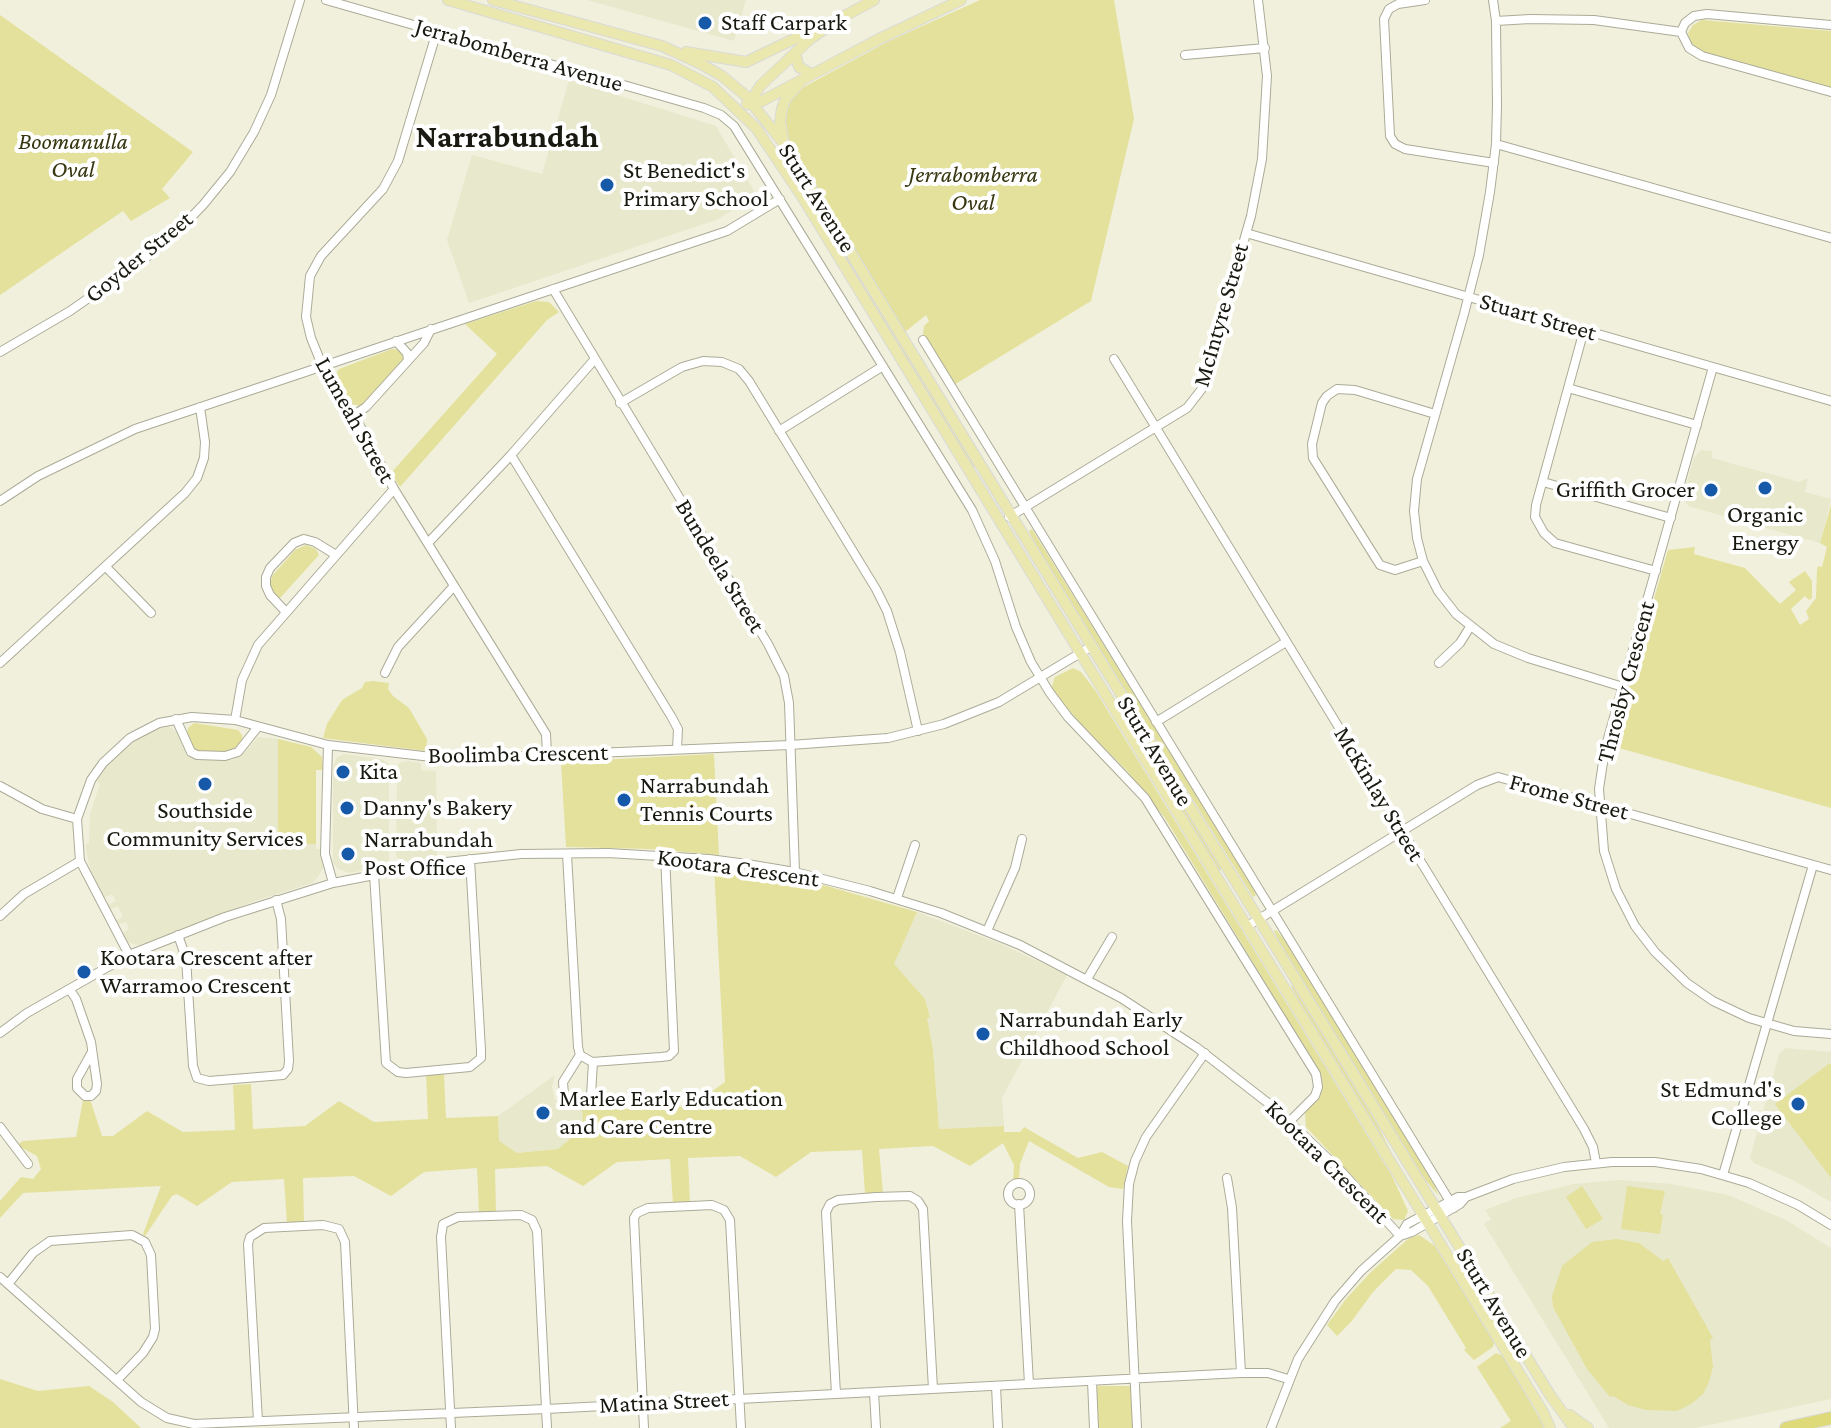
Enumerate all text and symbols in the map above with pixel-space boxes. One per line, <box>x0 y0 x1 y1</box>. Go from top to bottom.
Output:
place label: Staff Carpark <box>721 9 847 37</box>
street label: Jerrabomberra Avenue <box>412 12 626 98</box>
marker: Staff Carpark <box>696 14 714 32</box>
district label: Narrabundah <box>415 118 599 156</box>
park label: Boomanulla Oval <box>18 128 128 184</box>
street label: Sturt Avenue <box>772 138 862 258</box>
place label: St Benedict's Primary School <box>623 157 768 213</box>
park label: Jerrabomberra Oval <box>908 161 1038 217</box>
marker: St Benedict's Primary School <box>598 176 616 194</box>
street label: Goyder Street <box>79 205 199 309</box>
street label: McIntyre Street <box>1187 240 1255 390</box>
street label: Stuart Street <box>1476 287 1600 347</box>
street label: Lumeah Street <box>309 352 401 488</box>
place label: Griffith Grocer <box>1556 476 1695 504</box>
marker: Organic Energy <box>1756 479 1774 497</box>
marker: Griffith Grocer <box>1702 481 1720 499</box>
street label: Bundeela Street <box>669 494 771 638</box>
place label: Organic Energy <box>1727 501 1803 557</box>
street label: Throsby Crescent <box>1591 598 1661 766</box>
street label: Sturt Avenue <box>1111 691 1199 811</box>
street label: McKinlay Street <box>1328 721 1430 867</box>
street label: Boolimba Crescent <box>428 738 608 770</box>
place label: Kita <box>359 758 398 786</box>
marker: Kita <box>334 763 352 781</box>
street label: Frome Street <box>1506 767 1632 827</box>
place label: Narrabundah Tennis Courts <box>640 772 773 828</box>
marker: Southside Community Services <box>196 775 214 793</box>
marker: Narrabundah Tennis Courts <box>615 791 633 809</box>
place label: Danny's Bakery <box>363 794 512 822</box>
place label: Southside Community Services <box>106 797 304 853</box>
marker: Danny's Bakery <box>338 799 356 817</box>
place label: Narrabundah Post Office <box>364 826 493 882</box>
street label: Kootara Crescent <box>655 842 821 894</box>
marker: Narrabundah Post Office <box>339 845 357 863</box>
place label: Kootara Crescent after Warramoo Crescent <box>100 944 313 1000</box>
marker: Kootara Crescent after Warramoo Crescent <box>75 963 93 981</box>
place label: Narrabundah Early Childhood School <box>999 1006 1182 1062</box>
marker: Narrabundah Early Childhood School <box>974 1025 992 1043</box>
place label: St Edmund's College <box>1660 1076 1782 1132</box>
place label: Marlee Early Education and Care Centre <box>559 1085 783 1141</box>
street label: Kootara Crescent <box>1259 1094 1395 1230</box>
marker: St Edmund's College <box>1789 1095 1807 1113</box>
marker: Marlee Early Education and Care Centre <box>534 1104 552 1122</box>
street label: Sturt Avenue <box>1450 1243 1538 1363</box>
street label: Matina Street <box>598 1384 730 1420</box>

